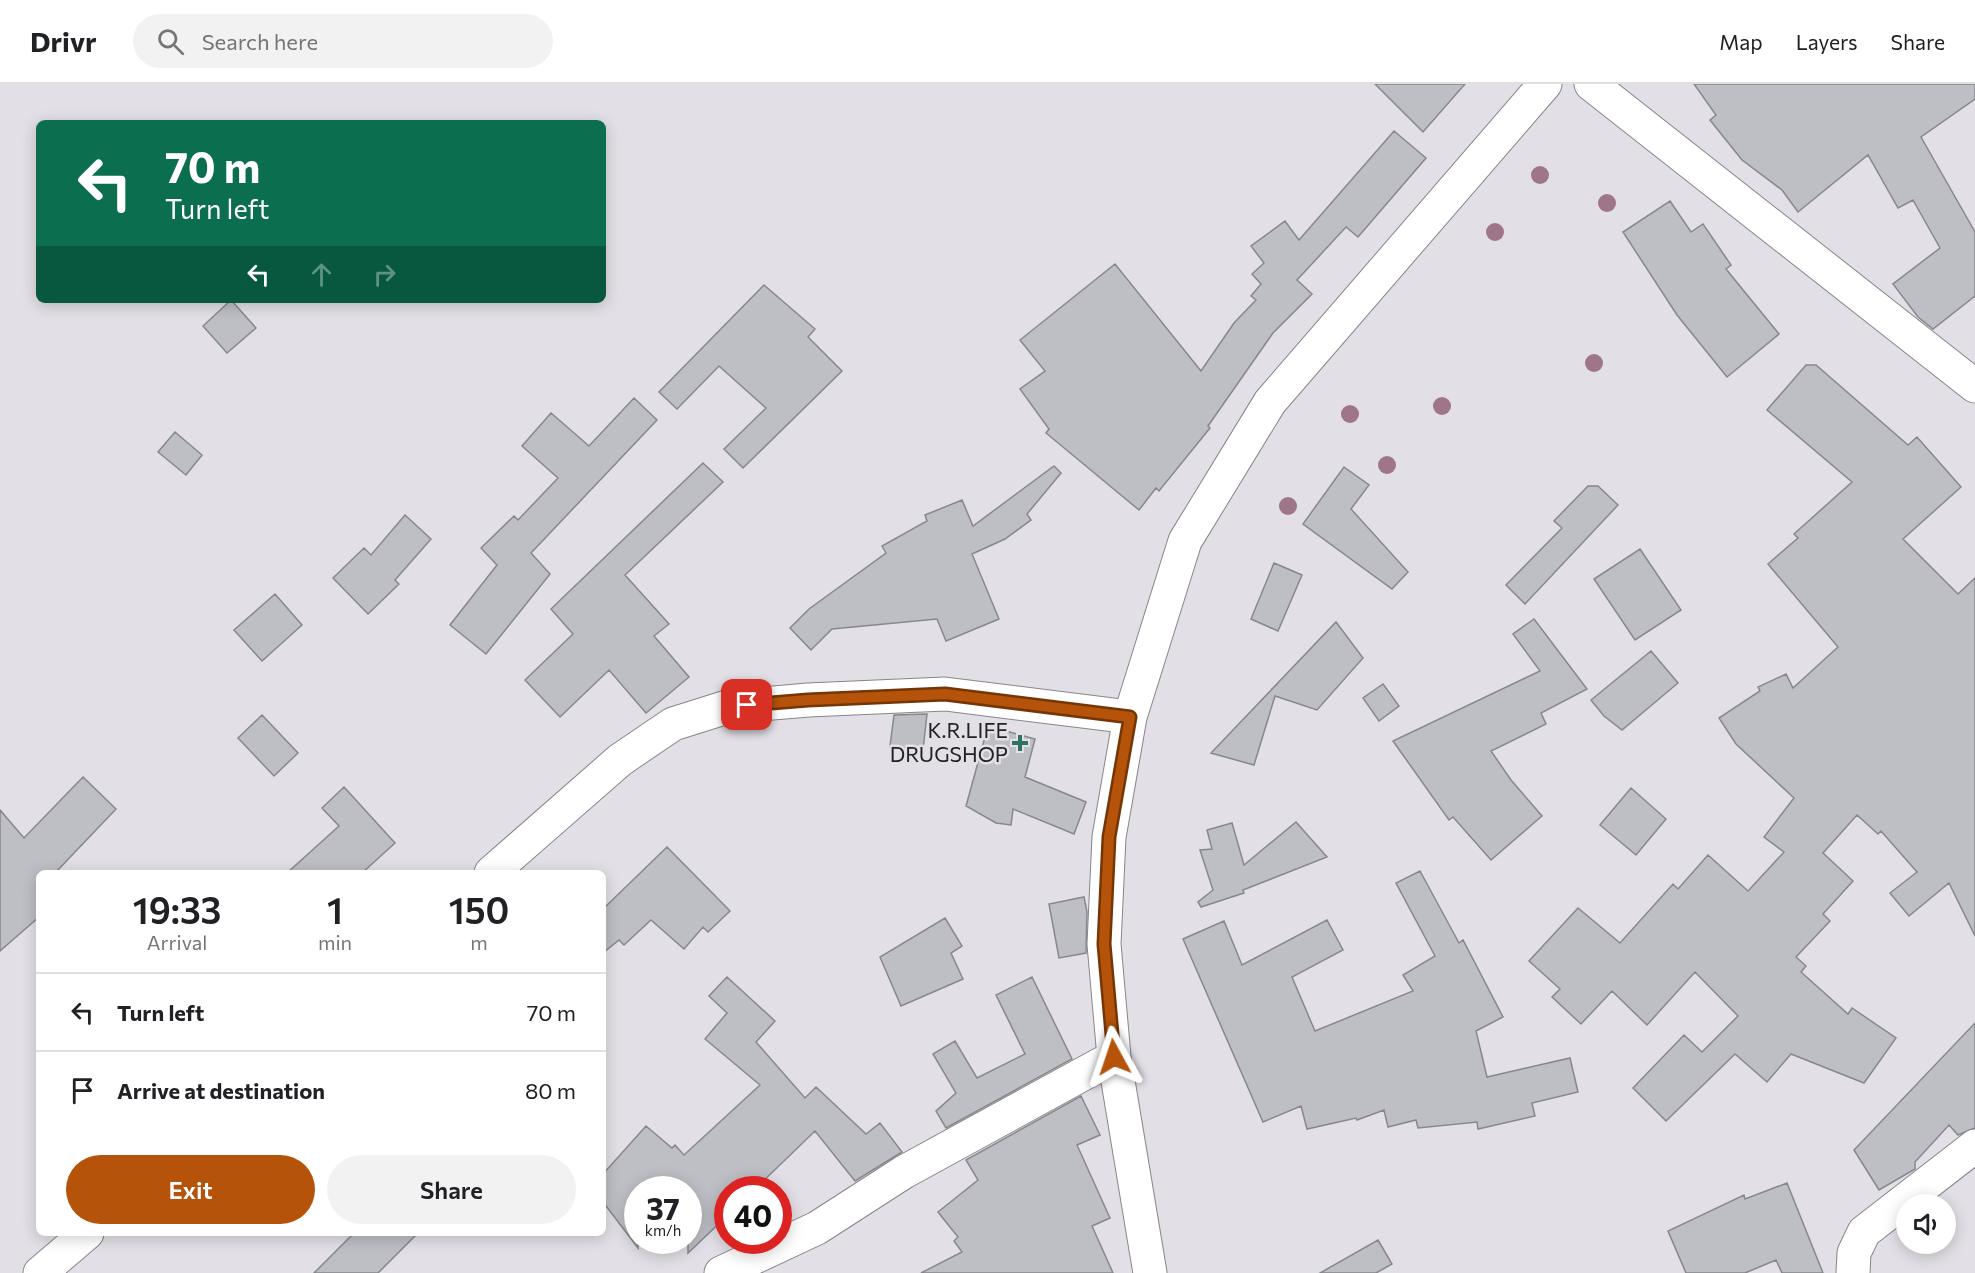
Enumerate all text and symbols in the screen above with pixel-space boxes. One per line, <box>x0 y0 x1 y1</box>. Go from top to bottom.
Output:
search box <box>133 14 553 68</box>
text: Drivr <box>30 24 97 58</box>
icon: search <box>154 25 187 58</box>
text: Search here <box>202 28 318 55</box>
text: Map <box>1719 29 1763 54</box>
text: Layers <box>1796 29 1858 54</box>
text: Share <box>1891 29 1945 54</box>
text: 70 m <box>165 140 260 192</box>
icon: left <box>66 144 144 222</box>
text: Turn left <box>165 192 269 225</box>
icon: left <box>242 258 275 291</box>
icon: ahead <box>305 258 338 291</box>
icon: right <box>368 258 401 291</box>
pin <box>721 679 772 730</box>
icon: arrive <box>730 688 763 721</box>
place label: K.R.LIFE DRUGSHOP <box>890 717 1008 766</box>
marker: K.R.LIFE DRUGSHOP <box>1013 736 1027 750</box>
text: 19:33 <box>133 887 221 931</box>
text: 1 <box>327 887 343 931</box>
text: 150 <box>449 887 509 931</box>
text: Arrival <box>147 930 207 954</box>
text: min <box>318 930 352 954</box>
text: m <box>470 930 488 954</box>
icon: left <box>66 996 99 1029</box>
text: Turn left <box>117 999 204 1026</box>
text: 70 m <box>527 999 576 1026</box>
position arrow <box>1082 1025 1146 1089</box>
icon: arrive <box>66 1074 99 1107</box>
text: Arrive at destination <box>117 1077 325 1104</box>
text: 80 m <box>525 1077 576 1104</box>
button: Exit <box>66 1155 315 1224</box>
button: Share <box>327 1155 576 1224</box>
speed limit sign: 40 <box>714 1176 792 1254</box>
text: 37 <box>646 1189 680 1226</box>
map controls <box>1896 1194 1956 1254</box>
button: sound <box>1896 1194 1956 1254</box>
text: km/h <box>645 1221 681 1239</box>

